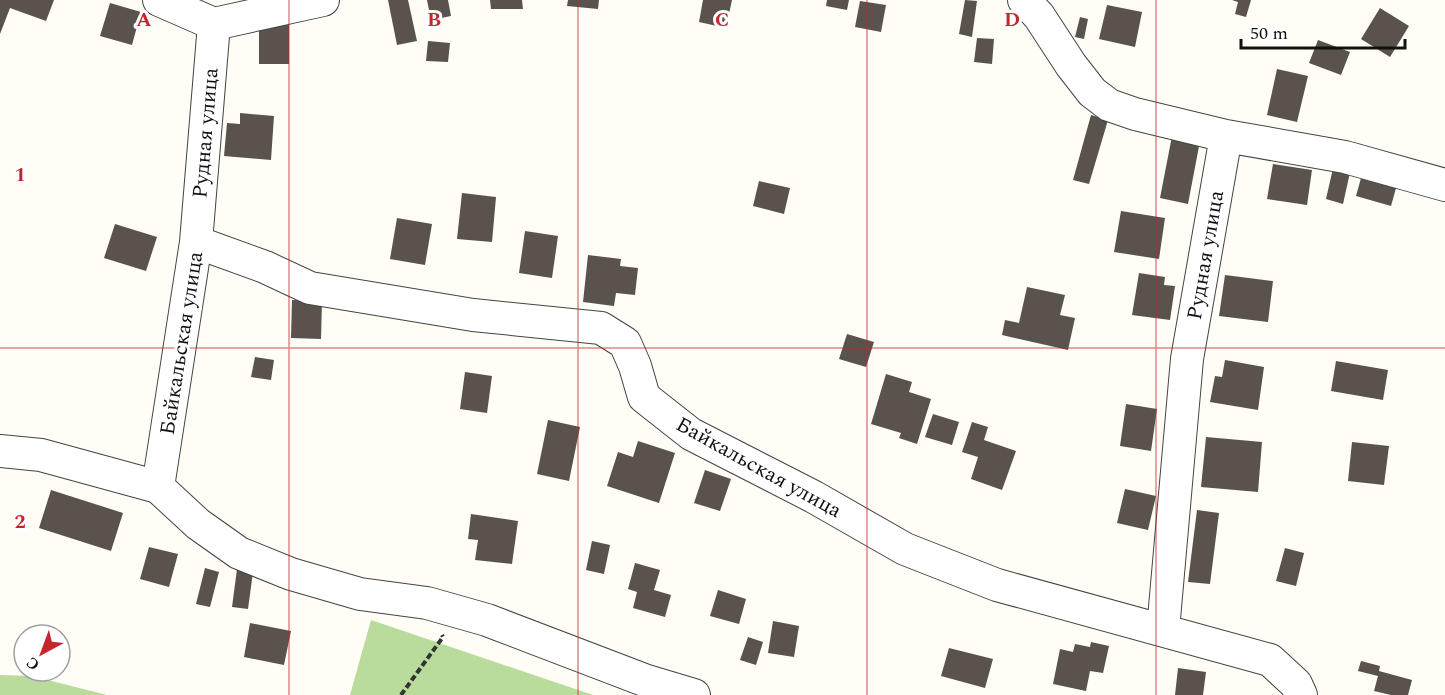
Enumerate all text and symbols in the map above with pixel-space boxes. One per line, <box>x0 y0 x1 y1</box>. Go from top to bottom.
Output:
text: A <box>136 5 152 35</box>
text: B <box>427 5 441 35</box>
text: C <box>715 5 729 35</box>
text: D <box>1004 5 1020 35</box>
scale bar <box>1241 12 1404 50</box>
text: 50 m <box>1250 20 1288 47</box>
street label: Рудная улица <box>184 66 228 200</box>
text: 1 <box>14 160 26 190</box>
street label: Рудная улица <box>1179 187 1233 322</box>
street label: Байкальская улица <box>152 248 212 437</box>
street label: Байкальская улица <box>670 409 848 527</box>
text: 2 <box>14 507 26 537</box>
north arrow <box>12 623 72 683</box>
text: С <box>21 651 45 676</box>

